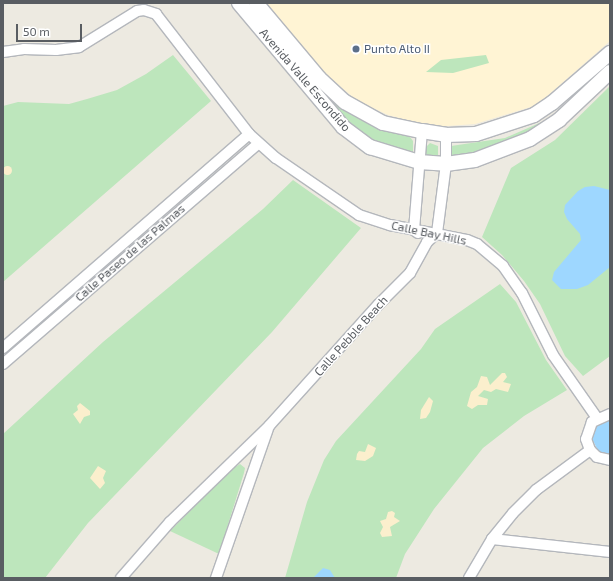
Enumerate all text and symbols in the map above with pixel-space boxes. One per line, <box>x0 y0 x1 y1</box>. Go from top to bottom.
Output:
scale bar <box>18 16 84 42</box>
text: 50 m <box>23 24 50 38</box>
street label: Avenida Valle Escondido <box>256 26 354 134</box>
place label: Punto Alto II <box>364 42 430 56</box>
marker: Punto Alto II <box>351 44 361 54</box>
street label: Calle Paseo de las Palmas <box>72 201 188 305</box>
street label: Calle Bay Hills <box>390 218 468 248</box>
street label: Calle Pebble Beach <box>311 293 391 379</box>

